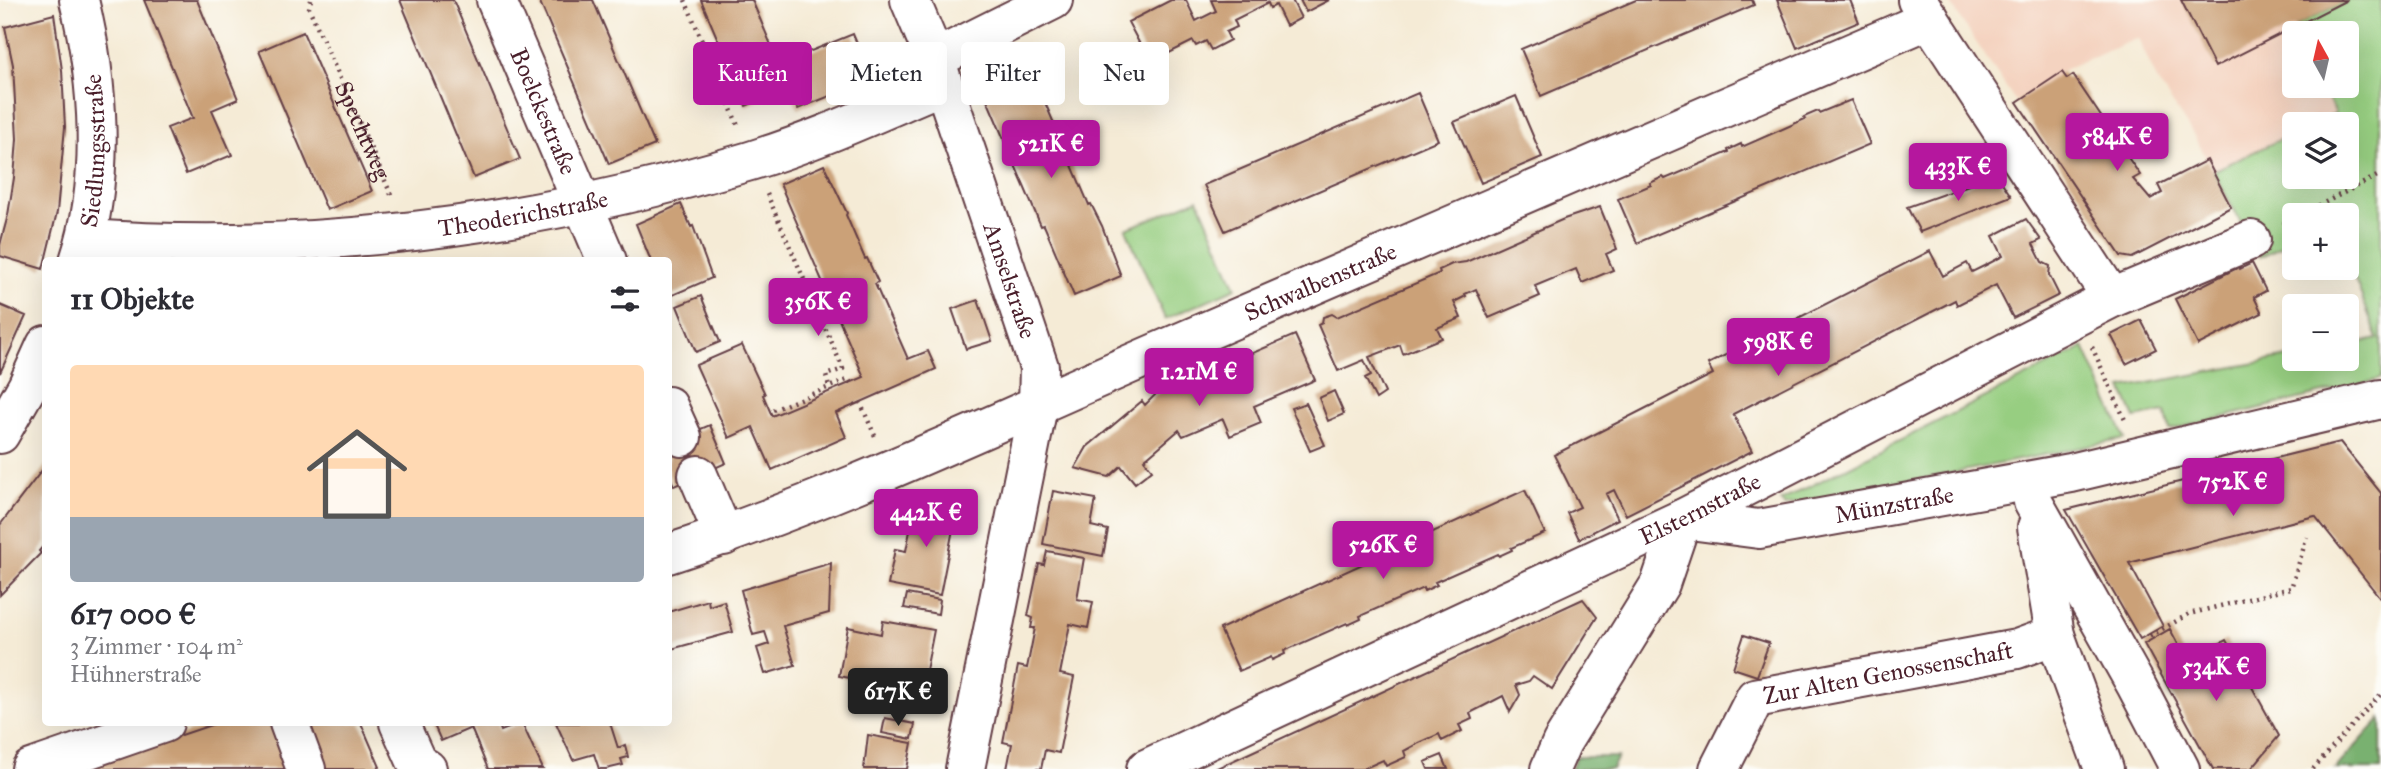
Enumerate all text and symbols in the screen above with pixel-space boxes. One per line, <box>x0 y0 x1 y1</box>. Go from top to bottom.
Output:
north arrow <box>2282 21 2359 98</box>
map controls <box>2282 21 2359 371</box>
chip: Kaufen <box>693 42 812 105</box>
chip: Mieten <box>826 42 947 105</box>
chip: Filter <box>961 42 1065 105</box>
chip: Neu <box>1079 42 1169 105</box>
street label: Boelckestraße <box>503 44 583 179</box>
street label: Siedlungsstraße <box>74 73 112 230</box>
street label: Spechtweg <box>328 77 398 185</box>
button: layers <box>2282 112 2359 189</box>
pin: 584K € <box>2060 114 2174 173</box>
pin: 521K € <box>994 120 1108 180</box>
text: 584K € <box>2082 122 2152 150</box>
text: 521K € <box>1018 129 1084 157</box>
pin: 433K € <box>1901 144 2015 203</box>
text: 433K € <box>1925 152 1991 180</box>
street label: Theoderichstraße <box>436 184 611 243</box>
button: + <box>2282 203 2359 280</box>
street label: Amselstraße <box>976 218 1043 342</box>
street label: Schwalbenstraße <box>1240 236 1401 328</box>
pin: 356K € <box>761 278 875 338</box>
icon: filters <box>606 280 644 318</box>
text: 11 Objekte <box>70 281 194 317</box>
text: 356K € <box>785 287 851 315</box>
button: − <box>2282 294 2359 371</box>
pin: 598K € <box>1721 318 1835 378</box>
text: 598K € <box>1743 327 1813 355</box>
pin: 1.21M € <box>1134 348 1264 408</box>
text: 1.21M € <box>1161 357 1237 385</box>
icon: home <box>294 411 420 537</box>
pin: 752K € <box>2176 458 2290 518</box>
street label: Elsternstraße <box>1635 466 1766 552</box>
text: 752K € <box>2198 467 2268 495</box>
street label: Münzstraße <box>1832 479 1956 530</box>
pin: 442K € <box>869 490 983 549</box>
text: 442K € <box>890 498 962 526</box>
pin: 526K € <box>1326 522 1440 581</box>
text: 526K € <box>1348 530 1418 558</box>
text: 617 000 € <box>70 596 197 632</box>
text: 3 Zimmer · 104 m² <box>70 632 243 660</box>
street label: Zur Alten Genossenschaft <box>1761 635 2016 711</box>
pin: 534K € <box>2159 644 2273 703</box>
text: 534K € <box>2182 652 2250 680</box>
text: Hühnerstraße <box>70 660 202 688</box>
pin: 617K € <box>841 668 955 728</box>
text: 617K € <box>864 677 932 705</box>

